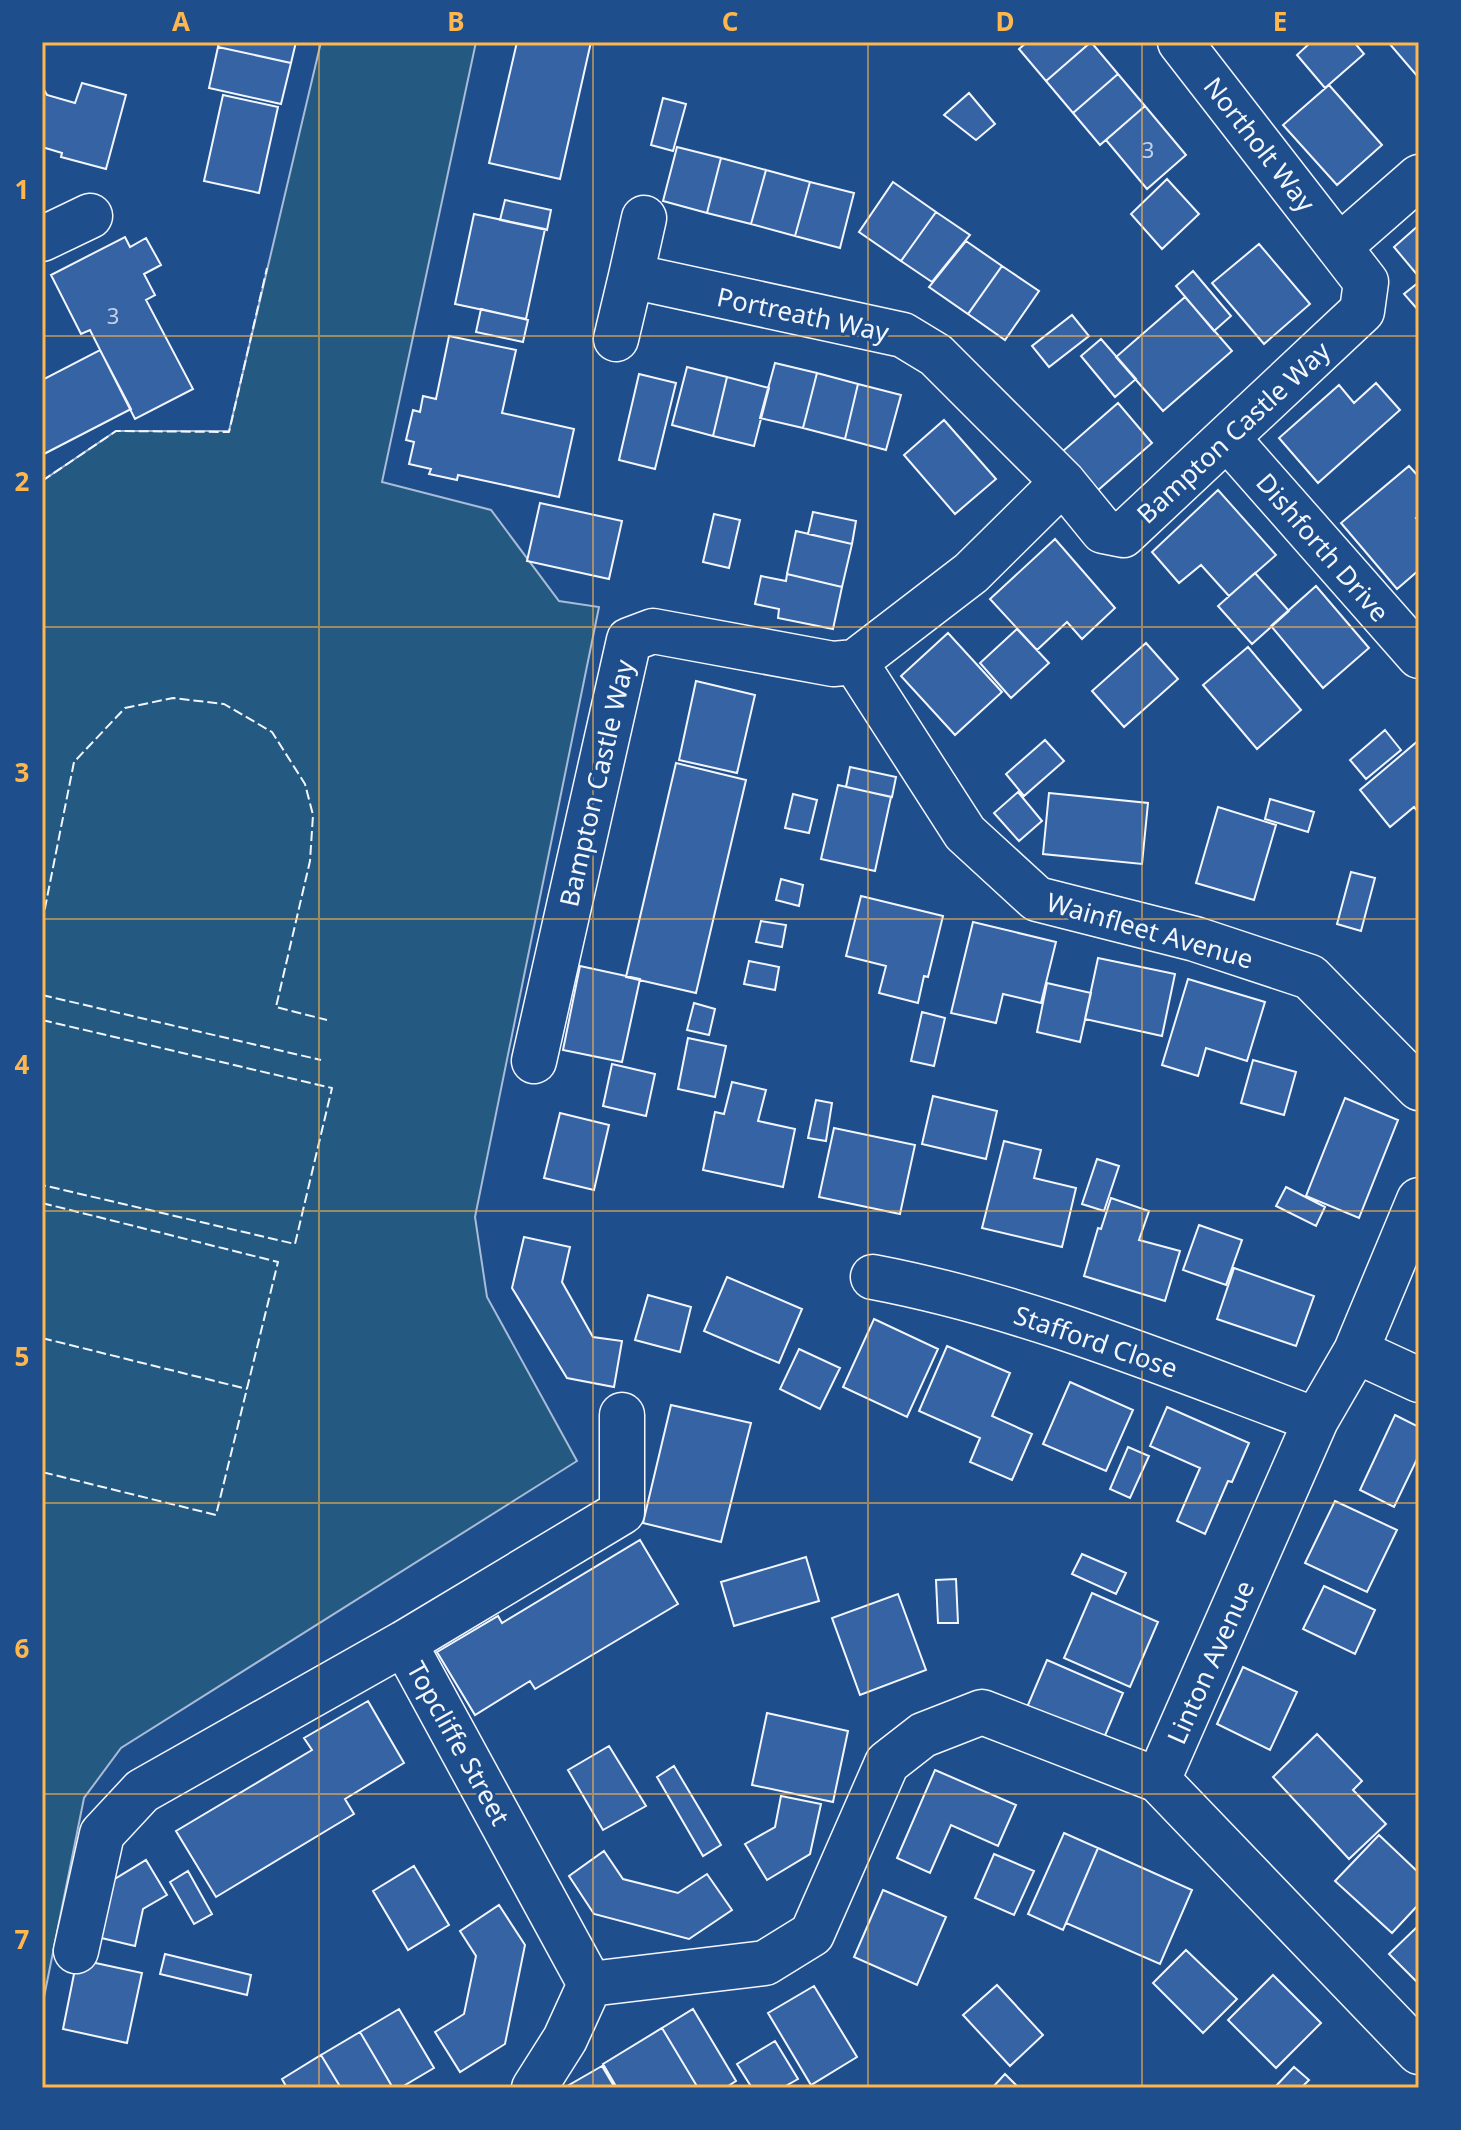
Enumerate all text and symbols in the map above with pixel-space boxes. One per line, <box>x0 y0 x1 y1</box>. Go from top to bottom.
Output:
text: A <box>172 3 190 39</box>
text: B <box>447 3 465 39</box>
text: C <box>722 3 738 39</box>
text: D <box>995 3 1015 39</box>
text: E <box>1273 3 1287 39</box>
street label: Northolt Way <box>1196 69 1324 219</box>
house number: 3 <box>1142 134 1154 164</box>
text: 1 <box>15 171 29 207</box>
street label: Portreath Way <box>714 278 893 350</box>
house number: 3 <box>107 300 119 330</box>
street label: Bampton Castle Way <box>1128 332 1338 531</box>
text: 2 <box>15 463 30 499</box>
street label: Dishforth Drive <box>1248 465 1398 629</box>
street label: Bampton Castle Way <box>550 655 642 910</box>
text: 3 <box>15 754 29 790</box>
street label: Wainfleet Avenue <box>1042 883 1258 977</box>
text: 4 <box>15 1046 30 1082</box>
street label: Stafford Close <box>1009 1296 1183 1386</box>
text: 5 <box>15 1338 29 1374</box>
street label: Linton Avenue <box>1158 1574 1262 1750</box>
text: 6 <box>15 1630 30 1666</box>
street label: Topcliffe Street <box>399 1655 519 1831</box>
text: 7 <box>15 1921 30 1957</box>

